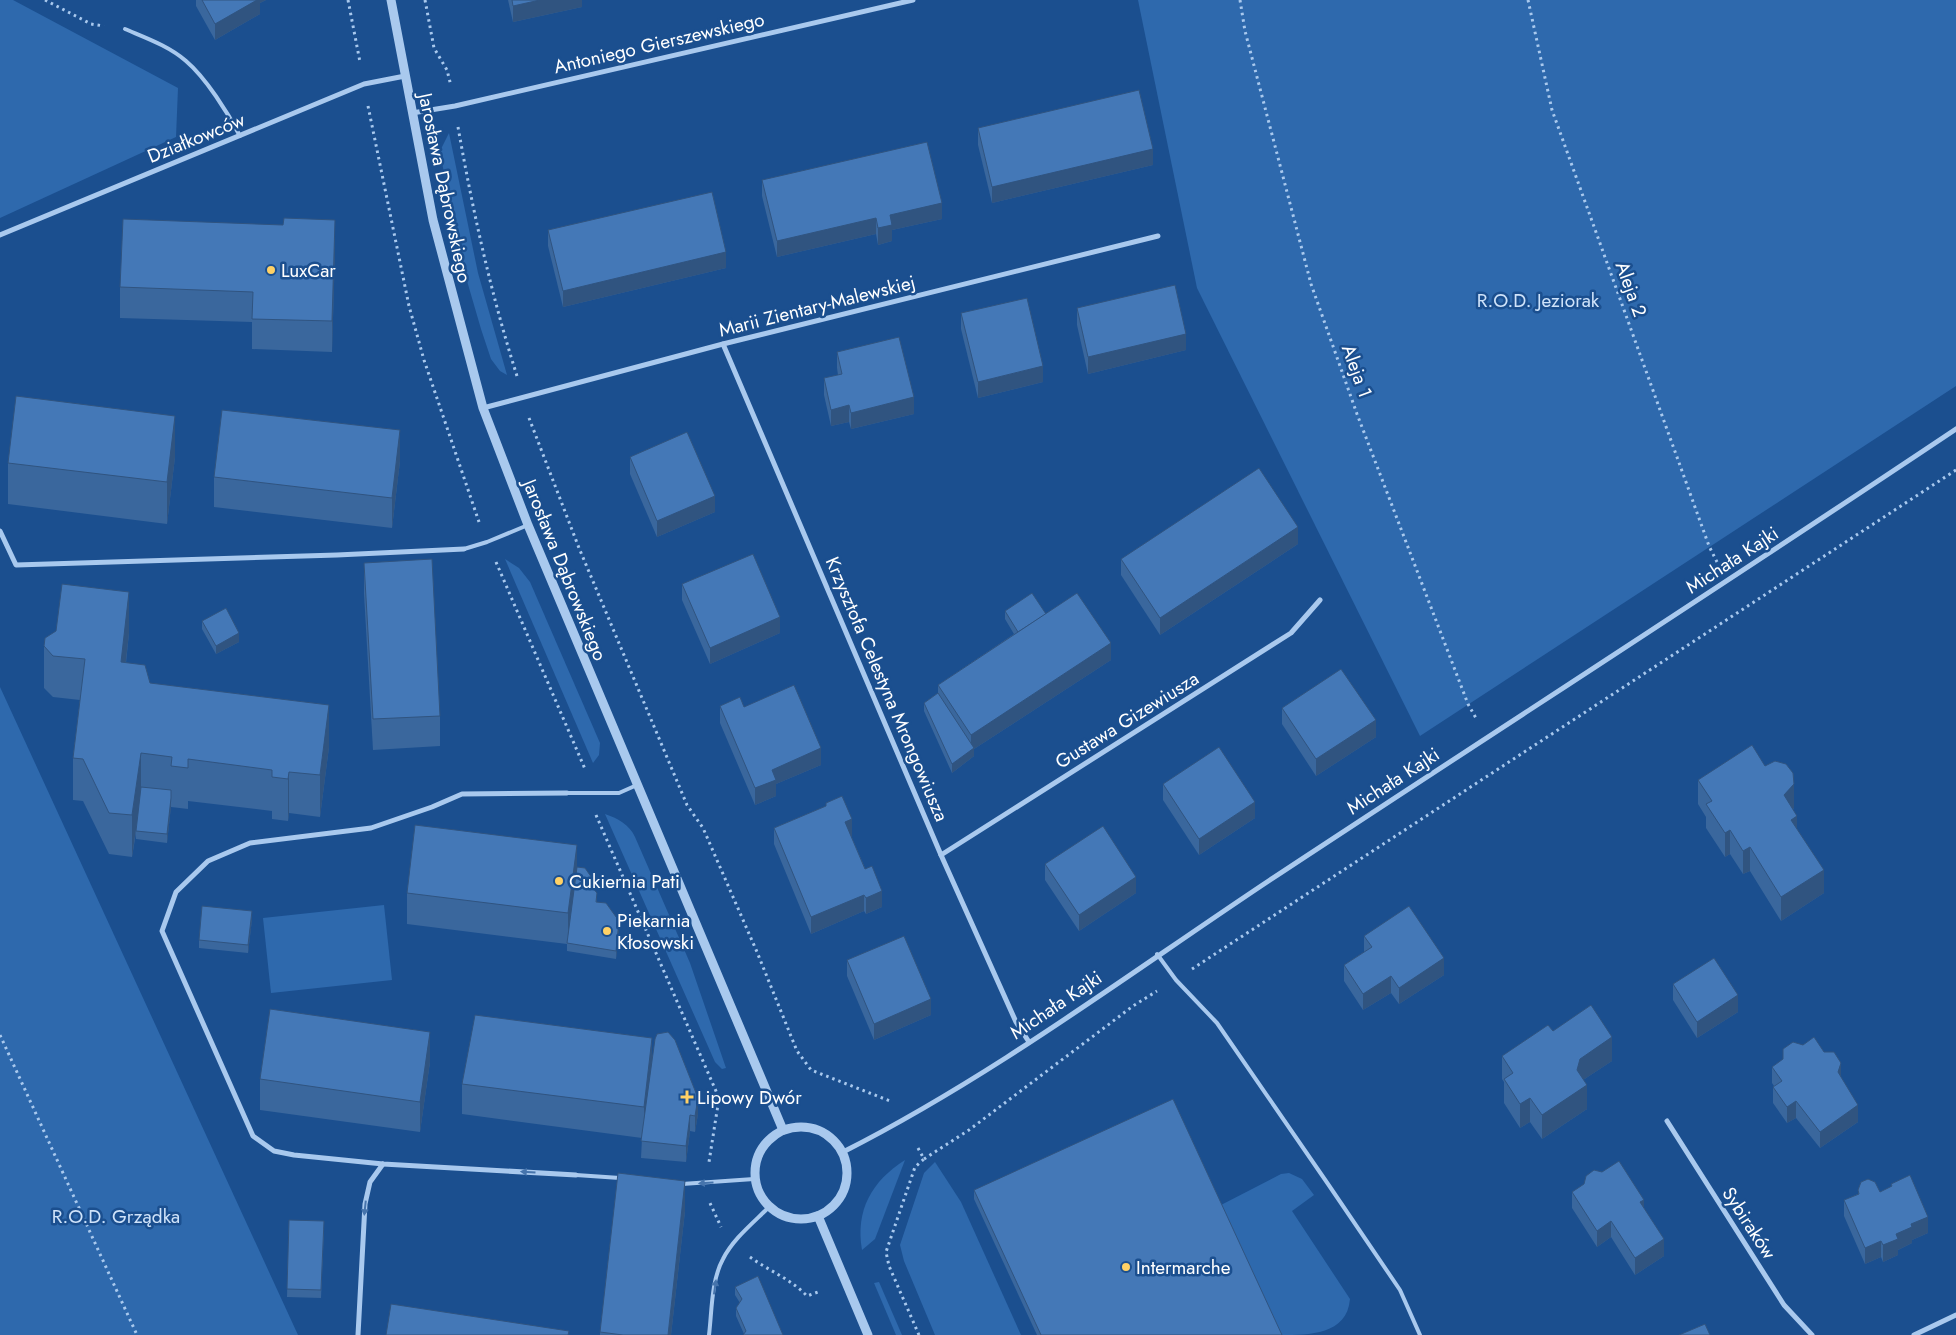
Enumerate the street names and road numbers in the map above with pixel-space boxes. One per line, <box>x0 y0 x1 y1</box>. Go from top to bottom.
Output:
street label: Antoniego Gierszewskiego <box>551 6 767 80</box>
street label: Jarosława Dąbrowskiego <box>411 88 478 285</box>
street label: Działkowców <box>143 106 249 170</box>
street label: Aleja 2 <box>1609 258 1653 320</box>
street label: Marii Zientary-Malewskiej <box>716 269 918 343</box>
street label: Aleja 1 <box>1335 341 1379 401</box>
street label: Jarosława Dąbrowskiego <box>515 473 614 665</box>
street label: Michała Kajki <box>1680 520 1784 600</box>
street label: Krzysztofa Celestyna Mrongowiusza <box>819 552 955 826</box>
street label: Gustawa Gizewiusza <box>1050 665 1204 775</box>
street label: Michała Kajki <box>1341 741 1445 821</box>
street label: Michała Kajki <box>1005 964 1107 1046</box>
street label: Sybiraków <box>1716 1182 1782 1264</box>

